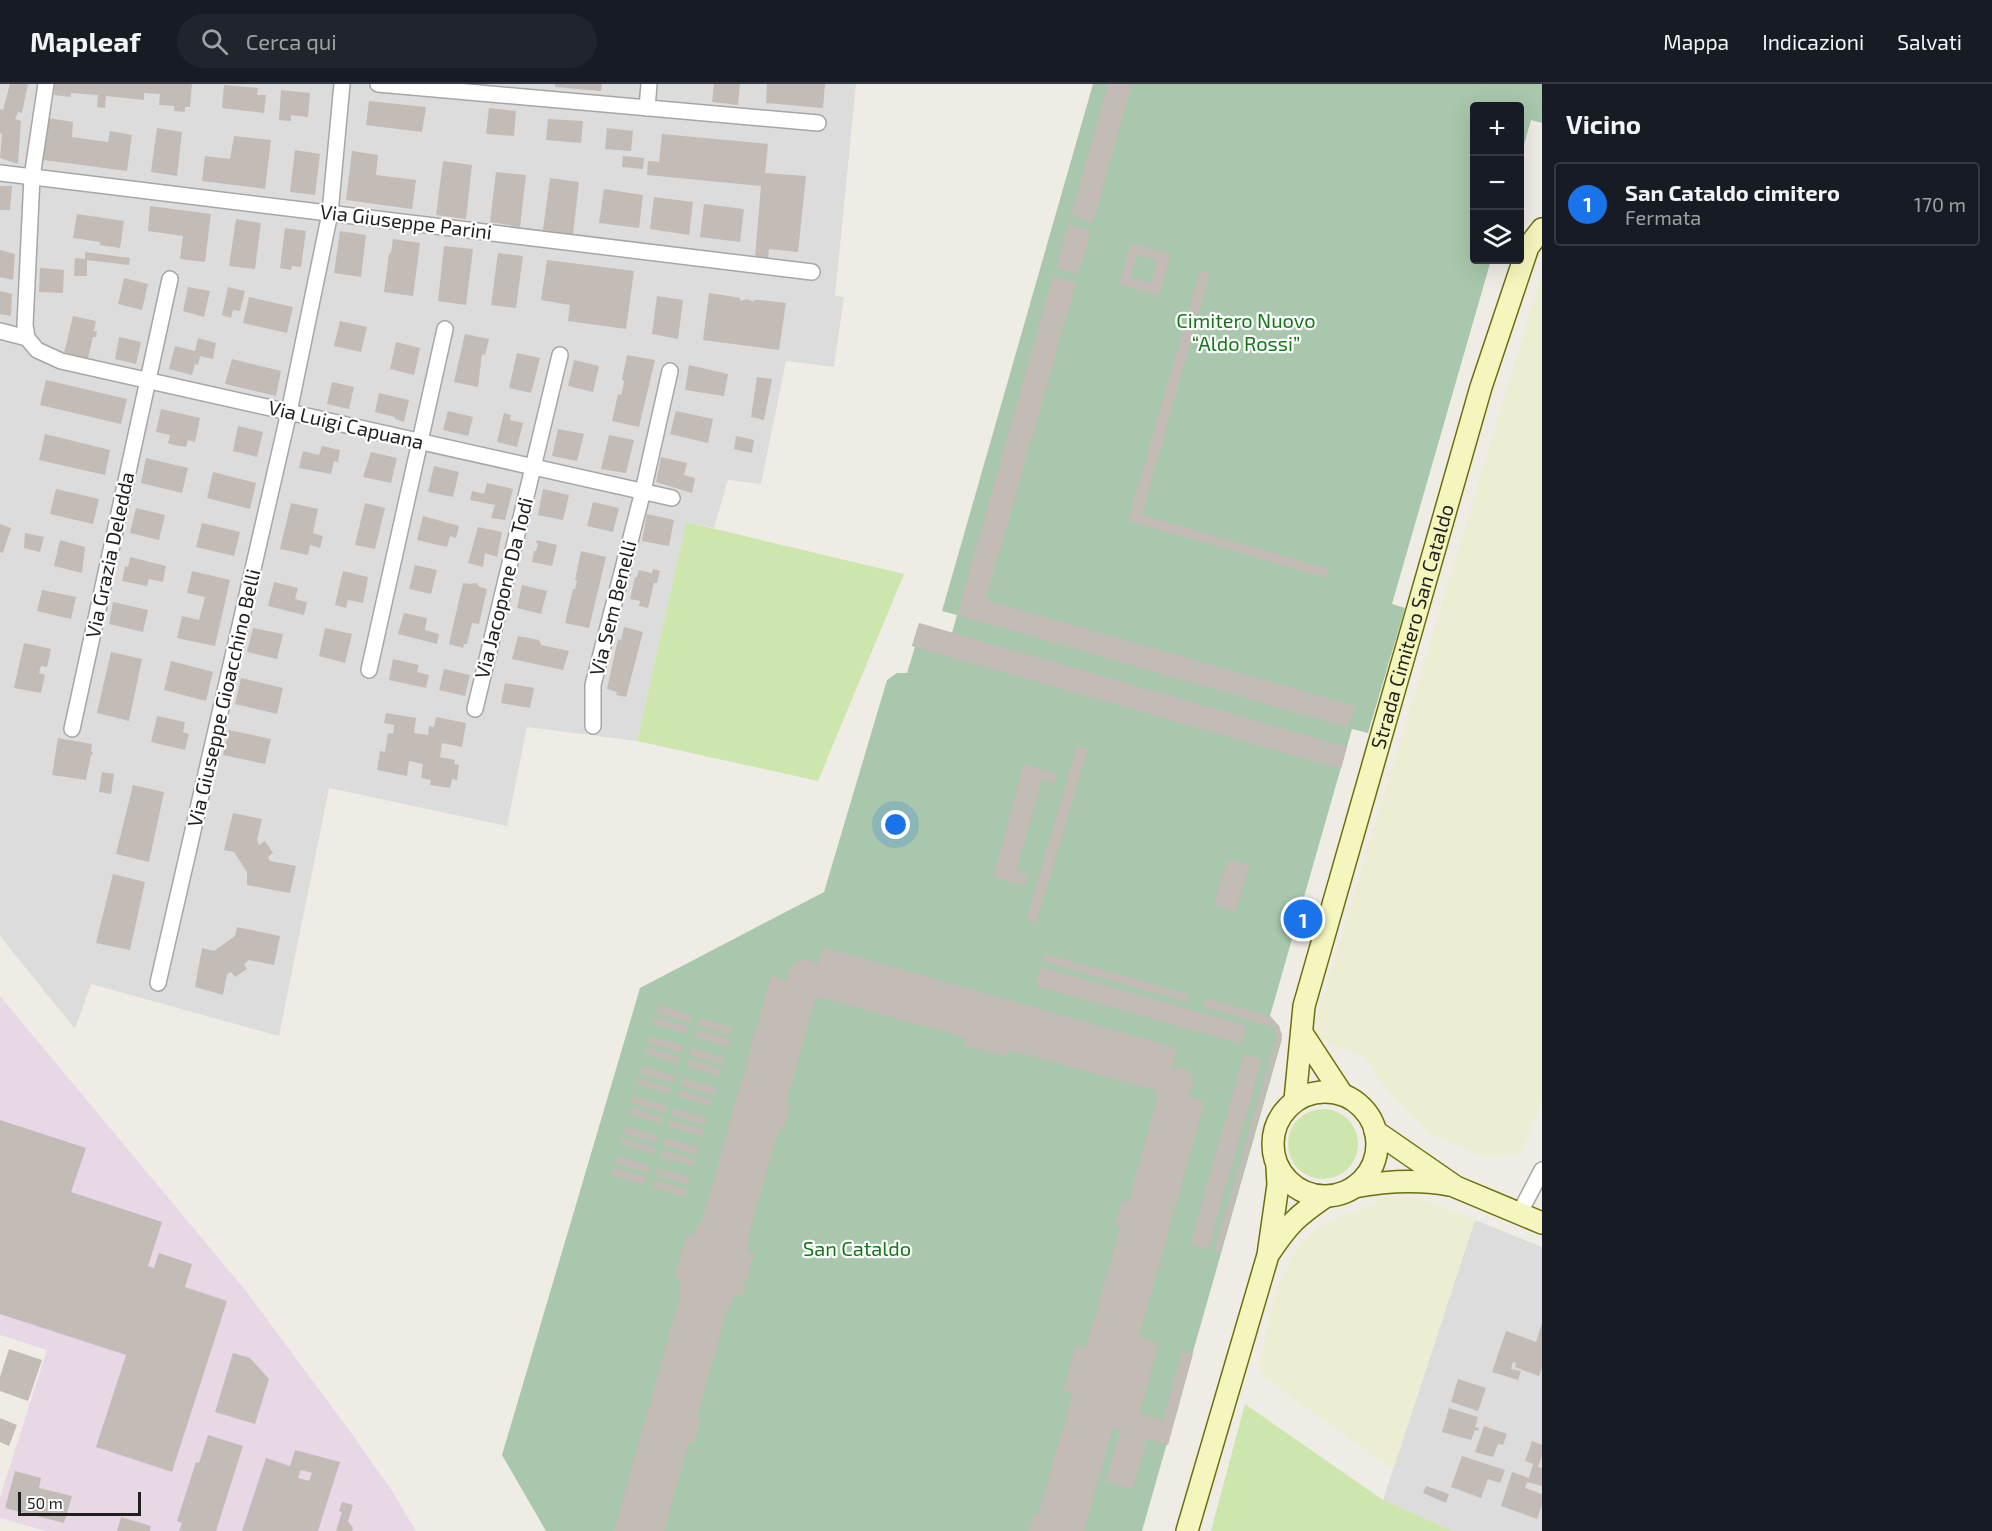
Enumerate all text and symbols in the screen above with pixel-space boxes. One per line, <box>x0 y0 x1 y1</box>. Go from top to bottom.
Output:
search box <box>177 14 597 68</box>
text: Mapleaf <box>30 24 141 58</box>
icon: search <box>198 25 231 58</box>
text: Cerca qui <box>246 28 337 54</box>
text: Mappa <box>1663 29 1729 54</box>
text: Indicazioni <box>1762 29 1864 54</box>
text: Salvati <box>1897 29 1962 54</box>
map controls <box>1470 102 1524 264</box>
button: + <box>1470 102 1524 156</box>
text: Vicino <box>1566 108 1641 139</box>
button: − <box>1470 156 1524 210</box>
text: San Cataldo cimitero <box>1625 179 1840 205</box>
text: 1 <box>1583 192 1592 216</box>
text: 170 m <box>1914 192 1966 216</box>
street label: Via Giuseppe Parini <box>319 199 493 243</box>
text: Fermata <box>1625 205 1701 229</box>
button: layers <box>1470 210 1524 264</box>
park label: Cimitero Nuovo “Aldo Rossi” <box>1176 308 1316 355</box>
street label: Via Luigi Capuana <box>266 394 426 454</box>
street label: Via Grazia Deledda <box>80 469 138 640</box>
street label: Via Jacopone Da Todi <box>469 495 537 681</box>
street label: Strada Cimitero San Cataldo <box>1365 501 1458 752</box>
street label: Via Sem Benelli <box>584 537 640 678</box>
street label: Via Giuseppe Gioacchino Belli <box>182 566 264 829</box>
your location <box>881 810 910 839</box>
pin: 1 <box>1284 896 1322 942</box>
park label: San Cataldo <box>803 1236 911 1260</box>
scale bar <box>18 1489 141 1516</box>
text: 50 m <box>27 1493 63 1512</box>

